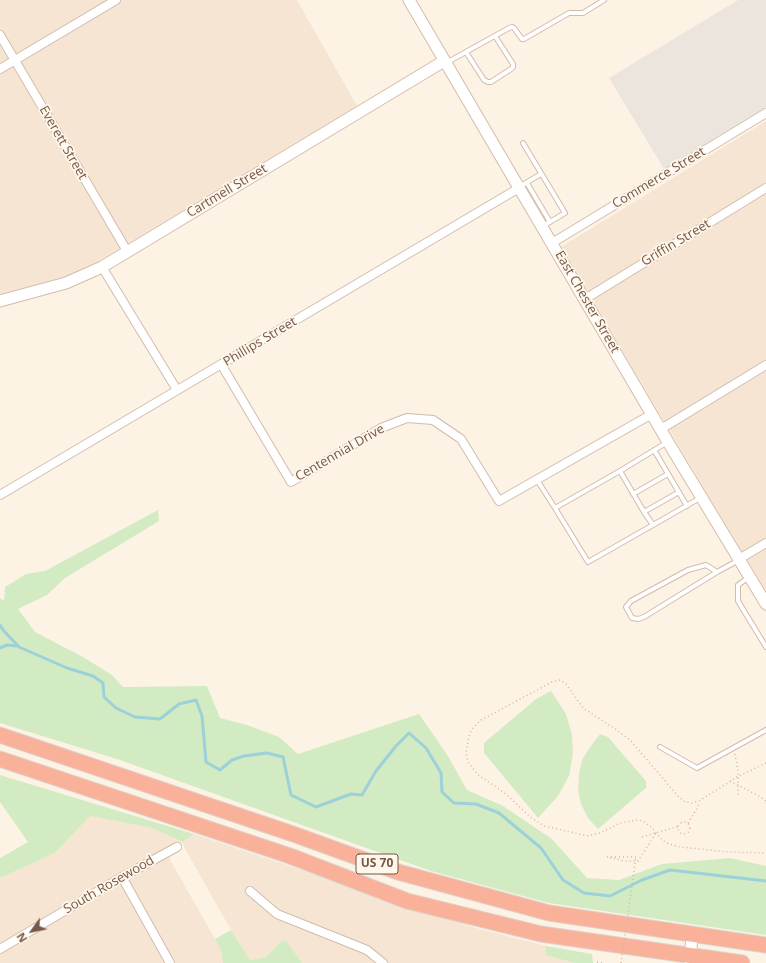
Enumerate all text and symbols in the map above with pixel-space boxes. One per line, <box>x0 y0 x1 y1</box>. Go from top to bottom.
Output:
street label: Everett Street <box>36 103 90 183</box>
street label: Commerce Street <box>610 144 708 212</box>
street label: Cartmell Street <box>184 161 270 221</box>
street label: Griffin Street <box>639 216 713 270</box>
street label: East Chester Street <box>551 248 623 356</box>
street label: Phillips Street <box>221 314 299 370</box>
street label: Centennial Drive <box>293 421 387 485</box>
street label: South Rosewood <box>61 853 157 917</box>
road number: US 70 <box>356 854 398 874</box>
north arrow <box>12 911 52 951</box>
text: N <box>13 930 30 946</box>

